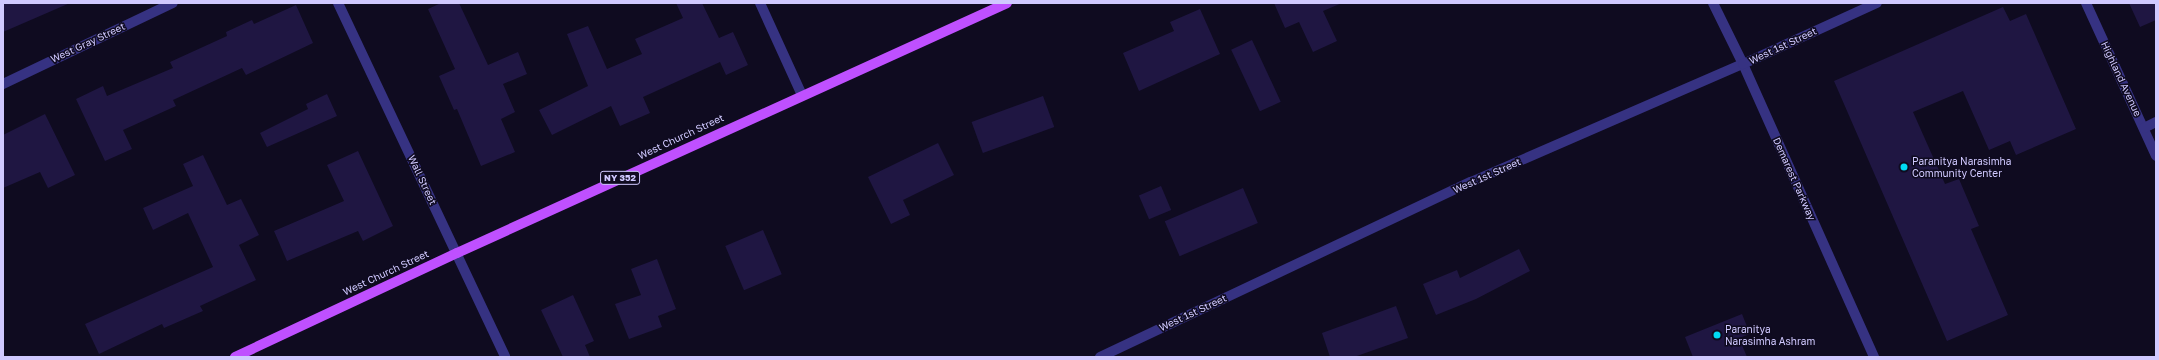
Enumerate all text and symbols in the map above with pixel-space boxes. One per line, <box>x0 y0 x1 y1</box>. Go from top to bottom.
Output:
street label: West Gray Street <box>49 20 127 66</box>
street label: West 1st Street <box>1747 25 1819 67</box>
street label: Highland Avenue <box>2098 40 2144 118</box>
street label: West Church Street <box>636 112 726 162</box>
street label: Demarest Parkway <box>1770 136 1818 222</box>
street label: Wall Street <box>405 153 439 207</box>
place label: Paranitya Narasimha Community Center <box>1912 155 2011 178</box>
street label: West 1st Street <box>1451 156 1523 196</box>
marker: Paranitya Narasimha Community Center <box>1899 162 1909 172</box>
road number: NY 352 <box>600 171 640 185</box>
street label: West Church Street <box>341 248 431 298</box>
street label: West 1st Street <box>1157 292 1229 334</box>
place label: Paranitya Narasimha Ashram <box>1725 323 1815 346</box>
marker: Paranitya Narasimha Ashram <box>1712 330 1722 340</box>

